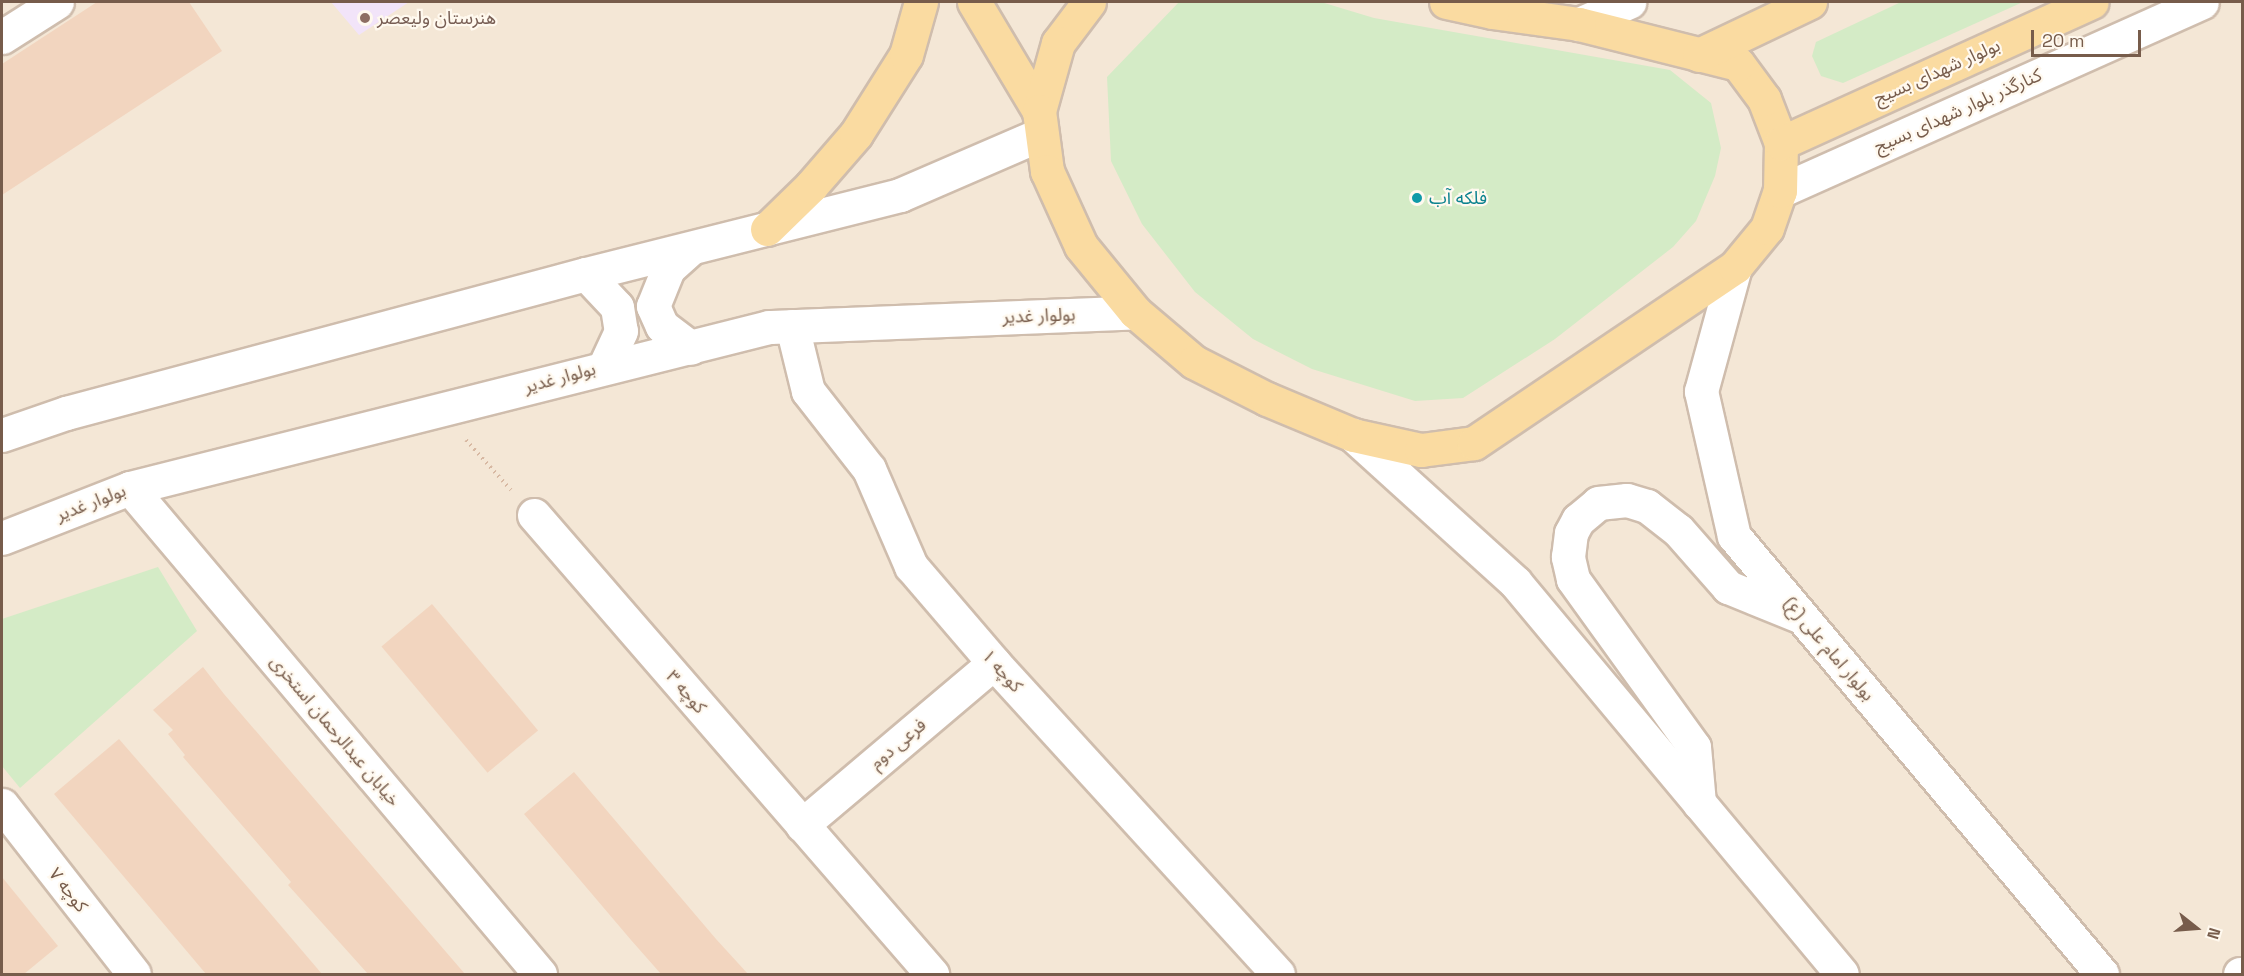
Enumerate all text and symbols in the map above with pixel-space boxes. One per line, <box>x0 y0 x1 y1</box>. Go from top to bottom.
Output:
place label: هنرستان ولیعصر <box>377 7 496 29</box>
marker: هنرستان ولیعصر <box>358 11 372 25</box>
scale bar <box>2034 18 2144 56</box>
text: 20 m <box>2042 29 2085 52</box>
street label: بولوار شهدای بسیج <box>1870 34 2004 110</box>
street label: کنارگذر بلوار شهدای بسیج <box>1871 64 2045 158</box>
place label: فلکه آب <box>1429 187 1487 209</box>
marker: فلکه آب <box>1410 191 1424 205</box>
street label: بولوار غدیر <box>1002 304 1076 328</box>
street label: بولوار غدیر <box>522 358 598 398</box>
street label: بولوار غدیر <box>53 480 129 526</box>
street label: بولوار امام علی (ع) <box>1779 592 1879 706</box>
street label: کوچه ۱ <box>977 645 1027 697</box>
street label: خیابان عبدالرحمان استخری <box>266 651 404 811</box>
street label: کوچه ۳ <box>661 666 711 718</box>
street label: فرعی دوم <box>865 714 931 774</box>
street label: کوچه ۷ <box>44 864 92 916</box>
north arrow <box>2166 898 2226 958</box>
text: N <box>2202 925 2225 942</box>

